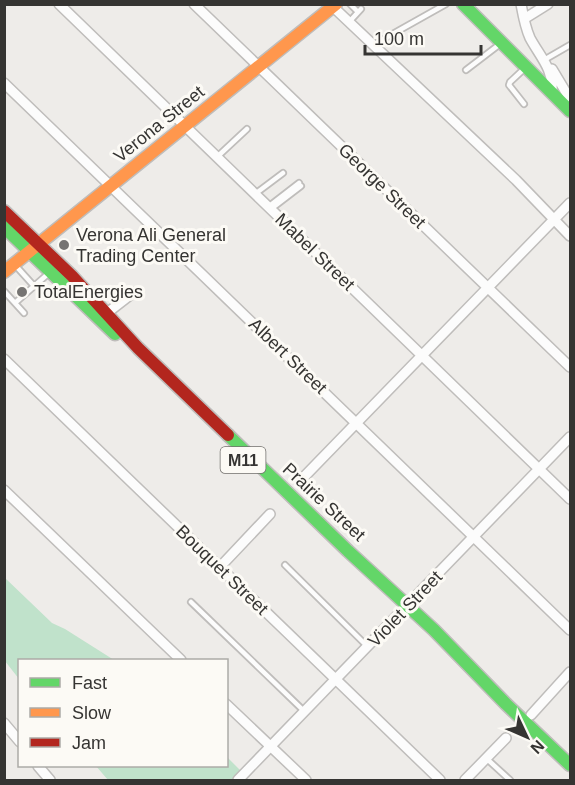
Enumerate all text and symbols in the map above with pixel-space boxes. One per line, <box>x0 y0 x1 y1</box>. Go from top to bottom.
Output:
scale bar <box>365 18 480 56</box>
text: 100 m <box>374 29 424 49</box>
street label: Verona Street <box>110 82 208 166</box>
street label: George Street <box>334 140 430 232</box>
street label: Mabel Street <box>271 209 359 295</box>
place label: Verona Ali General Trading Center <box>76 225 226 266</box>
marker: Verona Ali General Trading Center <box>57 238 71 252</box>
place label: TotalEnergies <box>34 282 143 302</box>
marker: TotalEnergies <box>15 285 29 299</box>
street label: Albert Street <box>245 314 331 398</box>
road number: M11 <box>220 447 266 473</box>
street label: Prairie Street <box>279 459 369 545</box>
street label: Bouquet Street <box>172 521 272 619</box>
street label: Violet Street <box>364 567 446 651</box>
legend <box>18 659 228 767</box>
text: Fast <box>72 673 107 693</box>
text: Slow <box>72 703 112 723</box>
north arrow <box>497 707 557 767</box>
text: Jam <box>72 733 106 753</box>
text: N <box>527 737 548 757</box>

